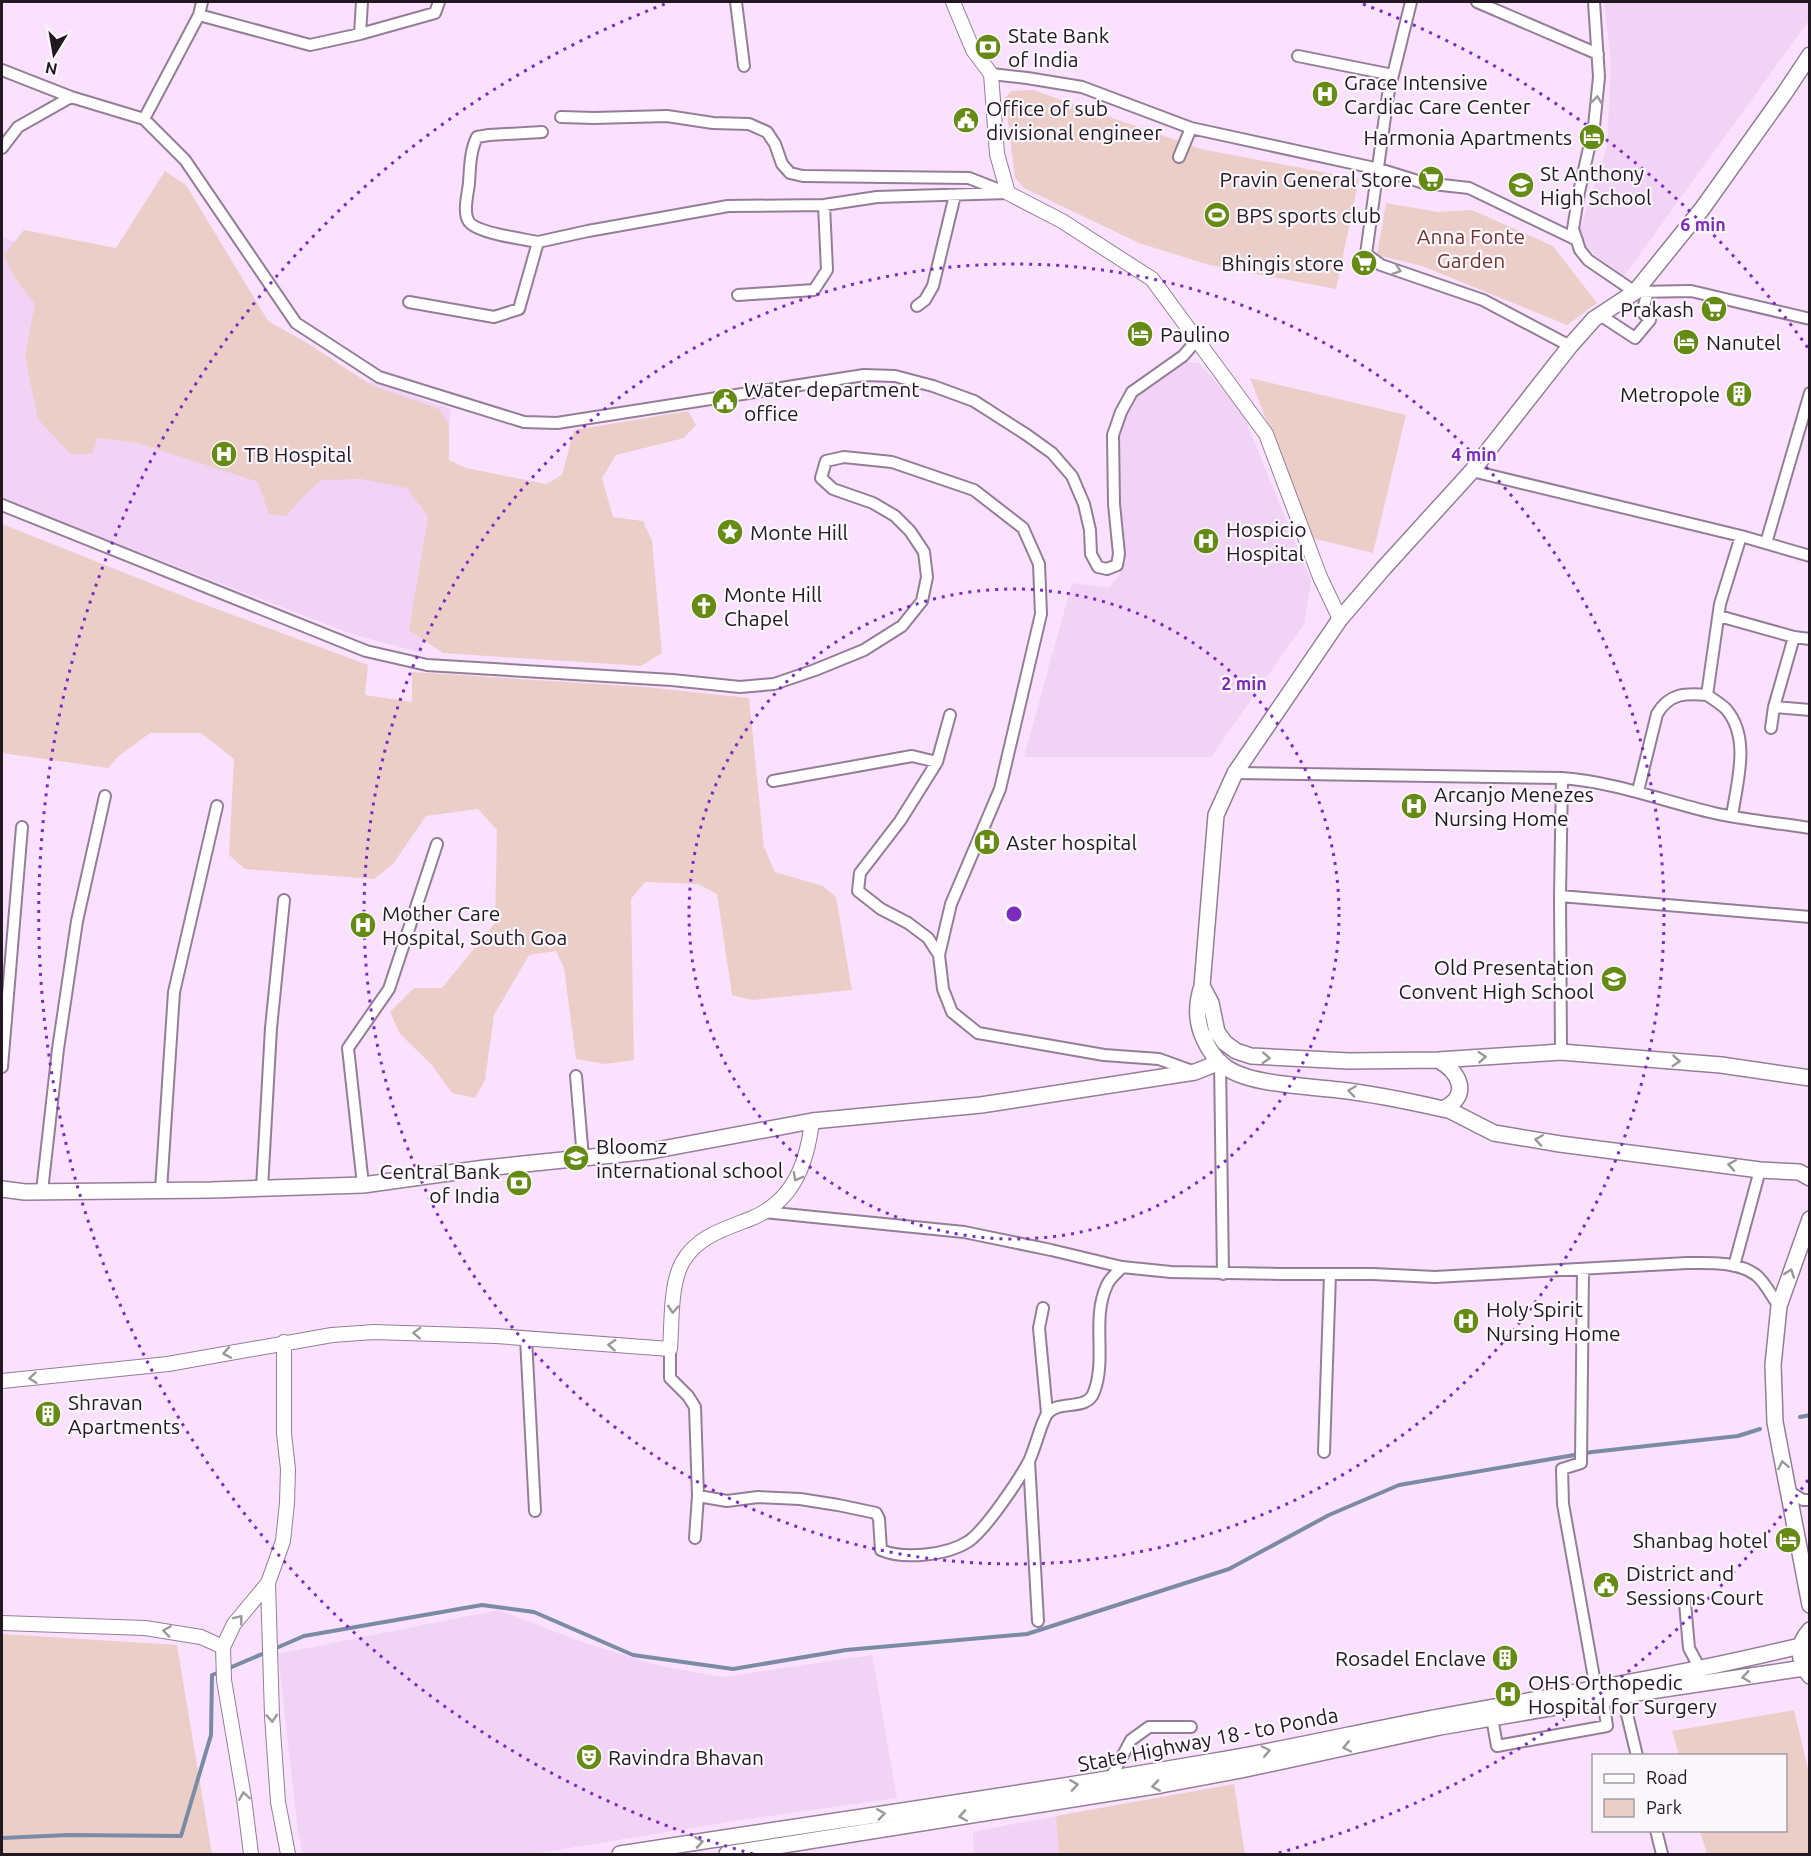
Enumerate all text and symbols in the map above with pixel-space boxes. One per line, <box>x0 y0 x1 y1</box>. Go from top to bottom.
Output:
place label: State Bank of India <box>1008 23 1110 71</box>
north arrow <box>24 24 84 84</box>
bank icon: State Bank of India <box>973 32 1003 62</box>
text: N <box>44 59 59 79</box>
place label: Grace Intensive Cardiac Care Center <box>1344 70 1531 118</box>
hospital icon: Grace Intensive Cardiac Care Center <box>1310 79 1340 109</box>
place label: Office of sub divisional engineer <box>986 96 1162 144</box>
one-way arrow <box>1590 96 1603 105</box>
public building icon: Office of sub divisional engineer <box>951 105 981 135</box>
hotel icon: Harmonia Apartments <box>1577 122 1607 152</box>
place label: Harmonia Apartments <box>1363 125 1572 149</box>
place label: St Anthony High School <box>1540 161 1651 209</box>
supermarket icon: Pravin General Store <box>1416 164 1446 194</box>
place label: Pravin General Store <box>1219 167 1412 191</box>
school or university icon: St Anthony High School <box>1506 170 1536 200</box>
sports icon: BPS sports club <box>1202 200 1232 230</box>
place label: BPS sports club <box>1236 203 1381 227</box>
text: 6 min <box>1680 214 1726 234</box>
park label: Anna Fonte Garden <box>1417 224 1525 272</box>
supermarket icon: Bhingis store <box>1349 248 1379 278</box>
place label: Bhingis store <box>1221 251 1344 275</box>
one-way arrow <box>1391 263 1402 276</box>
supermarket icon: Prakash <box>1699 294 1729 324</box>
place label: Prakash <box>1620 297 1694 321</box>
hotel icon: Paulino <box>1125 319 1155 349</box>
place label: Paulino <box>1160 322 1230 346</box>
hotel icon: Nanutel <box>1671 327 1701 357</box>
place label: Nanutel <box>1706 330 1781 354</box>
place label: Water department office <box>744 377 920 425</box>
building icon: Metropole <box>1724 379 1754 409</box>
place label: Metropole <box>1620 382 1720 406</box>
public building icon: Water department office <box>710 386 740 416</box>
hospital icon: TB Hospital <box>209 439 239 469</box>
place label: TB Hospital <box>244 442 352 466</box>
text: 4 min <box>1451 444 1497 464</box>
place icon: Monte Hill <box>715 517 745 547</box>
place label: Hospicio Hospital <box>1226 517 1307 565</box>
place label: Monte Hill <box>750 520 848 544</box>
hospital icon: Hospicio Hospital <box>1191 526 1221 556</box>
place label: Monte Hill Chapel <box>724 582 822 630</box>
church icon: Monte Hill Chapel <box>689 591 719 621</box>
text: 2 min <box>1221 673 1267 693</box>
place label: Arcanjo Menezes Nursing Home <box>1434 782 1594 830</box>
hospital icon: Arcanjo Menezes Nursing Home <box>1399 791 1429 821</box>
hospital icon: Aster hospital <box>972 827 1002 857</box>
place label: Aster hospital <box>1006 830 1137 854</box>
place label: Mother Care Hospital, South Goa <box>382 901 567 949</box>
centre of rings <box>1004 904 1024 924</box>
hospital icon: Mother Care Hospital, South Goa <box>348 910 378 940</box>
place label: Old Presentation Convent High School <box>1399 955 1594 1003</box>
school or university icon: Old Presentation Convent High School <box>1599 964 1629 994</box>
one-way arrow <box>1261 1051 1270 1064</box>
one-way arrow <box>1477 1051 1486 1064</box>
one-way arrow <box>1672 1054 1681 1067</box>
one-way arrow <box>1347 1086 1356 1098</box>
place label: Bloomz international school <box>596 1134 783 1182</box>
one-way arrow <box>1534 1134 1544 1147</box>
school or university icon: Bloomz international school <box>561 1143 591 1173</box>
place label: Central Bank of India <box>380 1159 500 1207</box>
one-way arrow <box>1727 1160 1737 1172</box>
bank icon: Central Bank of India <box>504 1168 534 1198</box>
one-way arrow <box>792 1170 804 1181</box>
one-way arrow <box>1783 1268 1796 1279</box>
place label: Holy Spirit Nursing Home <box>1486 1297 1621 1345</box>
one-way arrow <box>667 1304 680 1313</box>
hospital icon: Holy Spirit Nursing Home <box>1451 1306 1481 1336</box>
one-way arrow <box>412 1327 421 1339</box>
one-way arrow <box>607 1338 616 1351</box>
one-way arrow <box>222 1346 232 1359</box>
one-way arrow <box>29 1371 38 1384</box>
place label: Shravan Apartments <box>68 1390 180 1438</box>
building icon: Shravan Apartments <box>33 1399 63 1429</box>
one-way arrow <box>1777 1460 1790 1470</box>
hotel icon: Shanbag hotel <box>1773 1525 1803 1555</box>
place label: Shanbag hotel <box>1633 1528 1768 1552</box>
place label: District and Sessions Court <box>1626 1561 1763 1609</box>
public building icon: District and Sessions Court <box>1591 1570 1621 1600</box>
one-way arrow <box>231 1615 242 1626</box>
one-way arrow <box>162 1625 171 1638</box>
building icon: Rosadel Enclave <box>1490 1643 1520 1673</box>
place label: Rosadel Enclave <box>1335 1646 1486 1670</box>
place label: OHS Orthopedic Hospital for Surgery <box>1528 1670 1717 1718</box>
one-way arrow <box>1741 1670 1750 1682</box>
hospital icon: OHS Orthopedic Hospital for Surgery <box>1493 1679 1523 1709</box>
street label: State Highway 18 - to Ponda <box>1076 1702 1340 1776</box>
one-way arrow <box>266 1714 279 1723</box>
one-way arrow <box>1342 1740 1352 1753</box>
theatre icon: Ravindra Bhavan <box>574 1742 604 1772</box>
place label: Ravindra Bhavan <box>608 1745 764 1769</box>
one-way arrow <box>1261 1745 1271 1758</box>
legend <box>1592 1754 1787 1832</box>
text: Road <box>1646 1767 1688 1787</box>
one-way arrow <box>1069 1779 1079 1792</box>
one-way arrow <box>1151 1779 1161 1791</box>
one-way arrow <box>238 1792 250 1801</box>
text: Park <box>1646 1797 1682 1817</box>
one-way arrow <box>877 1809 886 1821</box>
one-way arrow <box>959 1810 968 1822</box>
one-way arrow <box>693 1836 703 1849</box>

